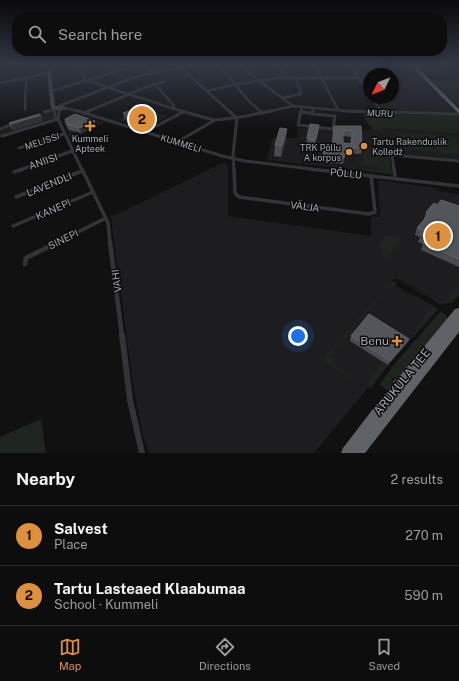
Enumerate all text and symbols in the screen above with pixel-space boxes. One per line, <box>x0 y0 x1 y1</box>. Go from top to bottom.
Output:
search box <box>12 12 447 56</box>
icon: search <box>26 23 48 45</box>
text: Search here <box>58 26 142 43</box>
north arrow <box>363 68 399 104</box>
pin: 2 <box>129 104 155 134</box>
street label: MURU <box>367 107 393 119</box>
marker: Kummeli Apteek <box>85 121 95 131</box>
street label: MELISSI <box>23 130 61 152</box>
street label: KUMMELI <box>159 132 203 154</box>
place label: Kummeli Apteek <box>72 133 108 154</box>
place label: Tartu Rakenduslik Kolledž <box>372 136 447 157</box>
marker: Tartu Rakenduslik Kolledž <box>359 141 369 151</box>
place label: TRK Põllu A korpus <box>300 142 341 163</box>
marker: TRK Põllu A korpus <box>344 147 354 157</box>
street label: ANIISI <box>27 150 59 172</box>
street label: PÕLLU <box>329 165 363 181</box>
street label: LAVENDLI <box>25 169 73 199</box>
street label: KANEPI <box>34 196 72 222</box>
street label: VÄLJA <box>290 198 320 214</box>
pin: 1 <box>425 221 451 251</box>
street label: SINEPI <box>46 226 80 252</box>
street label: VAHI <box>109 269 123 293</box>
your location <box>288 326 308 346</box>
place label: Benu <box>360 334 389 348</box>
marker: Benu <box>392 336 402 346</box>
street label: ARUKÜLA TEE <box>371 346 433 418</box>
text: Nearby <box>16 469 75 489</box>
text: 2 results <box>391 472 443 487</box>
text: Salvest <box>54 520 108 537</box>
text: 1 <box>26 528 32 543</box>
text: 270 m <box>405 528 443 543</box>
text: Place <box>54 537 88 552</box>
text: Tartu Lasteaed Klaabumaa <box>54 580 245 597</box>
text: 2 <box>25 588 33 603</box>
text: 590 m <box>404 588 443 603</box>
text: School · Kummeli <box>54 597 158 612</box>
tab: Map <box>59 636 81 672</box>
tab: Directions <box>199 636 251 672</box>
tab: Saved <box>369 636 400 672</box>

